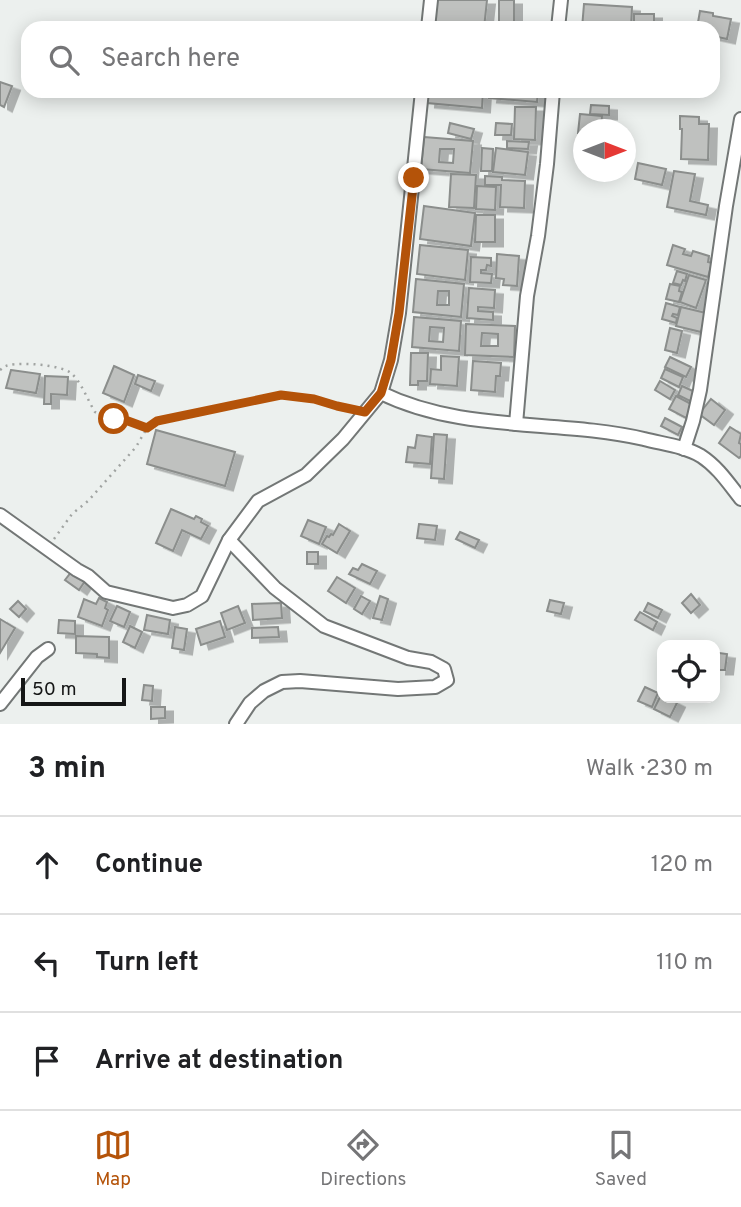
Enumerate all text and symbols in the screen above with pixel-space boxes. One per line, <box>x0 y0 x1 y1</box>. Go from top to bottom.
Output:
search box <box>21 21 720 98</box>
icon: search <box>45 41 83 79</box>
text: Search here <box>101 43 240 76</box>
north arrow <box>573 119 636 182</box>
route end <box>398 162 429 193</box>
route start <box>98 403 129 434</box>
map controls <box>657 640 720 703</box>
button: locate <box>657 640 720 703</box>
scale bar <box>21 675 126 707</box>
text: 50 m <box>32 678 77 702</box>
text: 3 min <box>28 751 106 788</box>
text: Walk · 230 m <box>586 755 713 784</box>
icon: ahead <box>28 846 66 884</box>
text: Continue <box>95 849 203 882</box>
text: 120 m <box>651 851 713 880</box>
icon: left <box>28 944 66 982</box>
text: Turn left <box>95 947 199 980</box>
text: 110 m <box>656 949 713 978</box>
icon: arrive <box>28 1042 66 1080</box>
text: Arrive at destination <box>95 1045 343 1078</box>
tab: Map <box>94 1126 132 1192</box>
tab: Directions <box>320 1126 407 1192</box>
tab: Saved <box>595 1126 647 1192</box>

